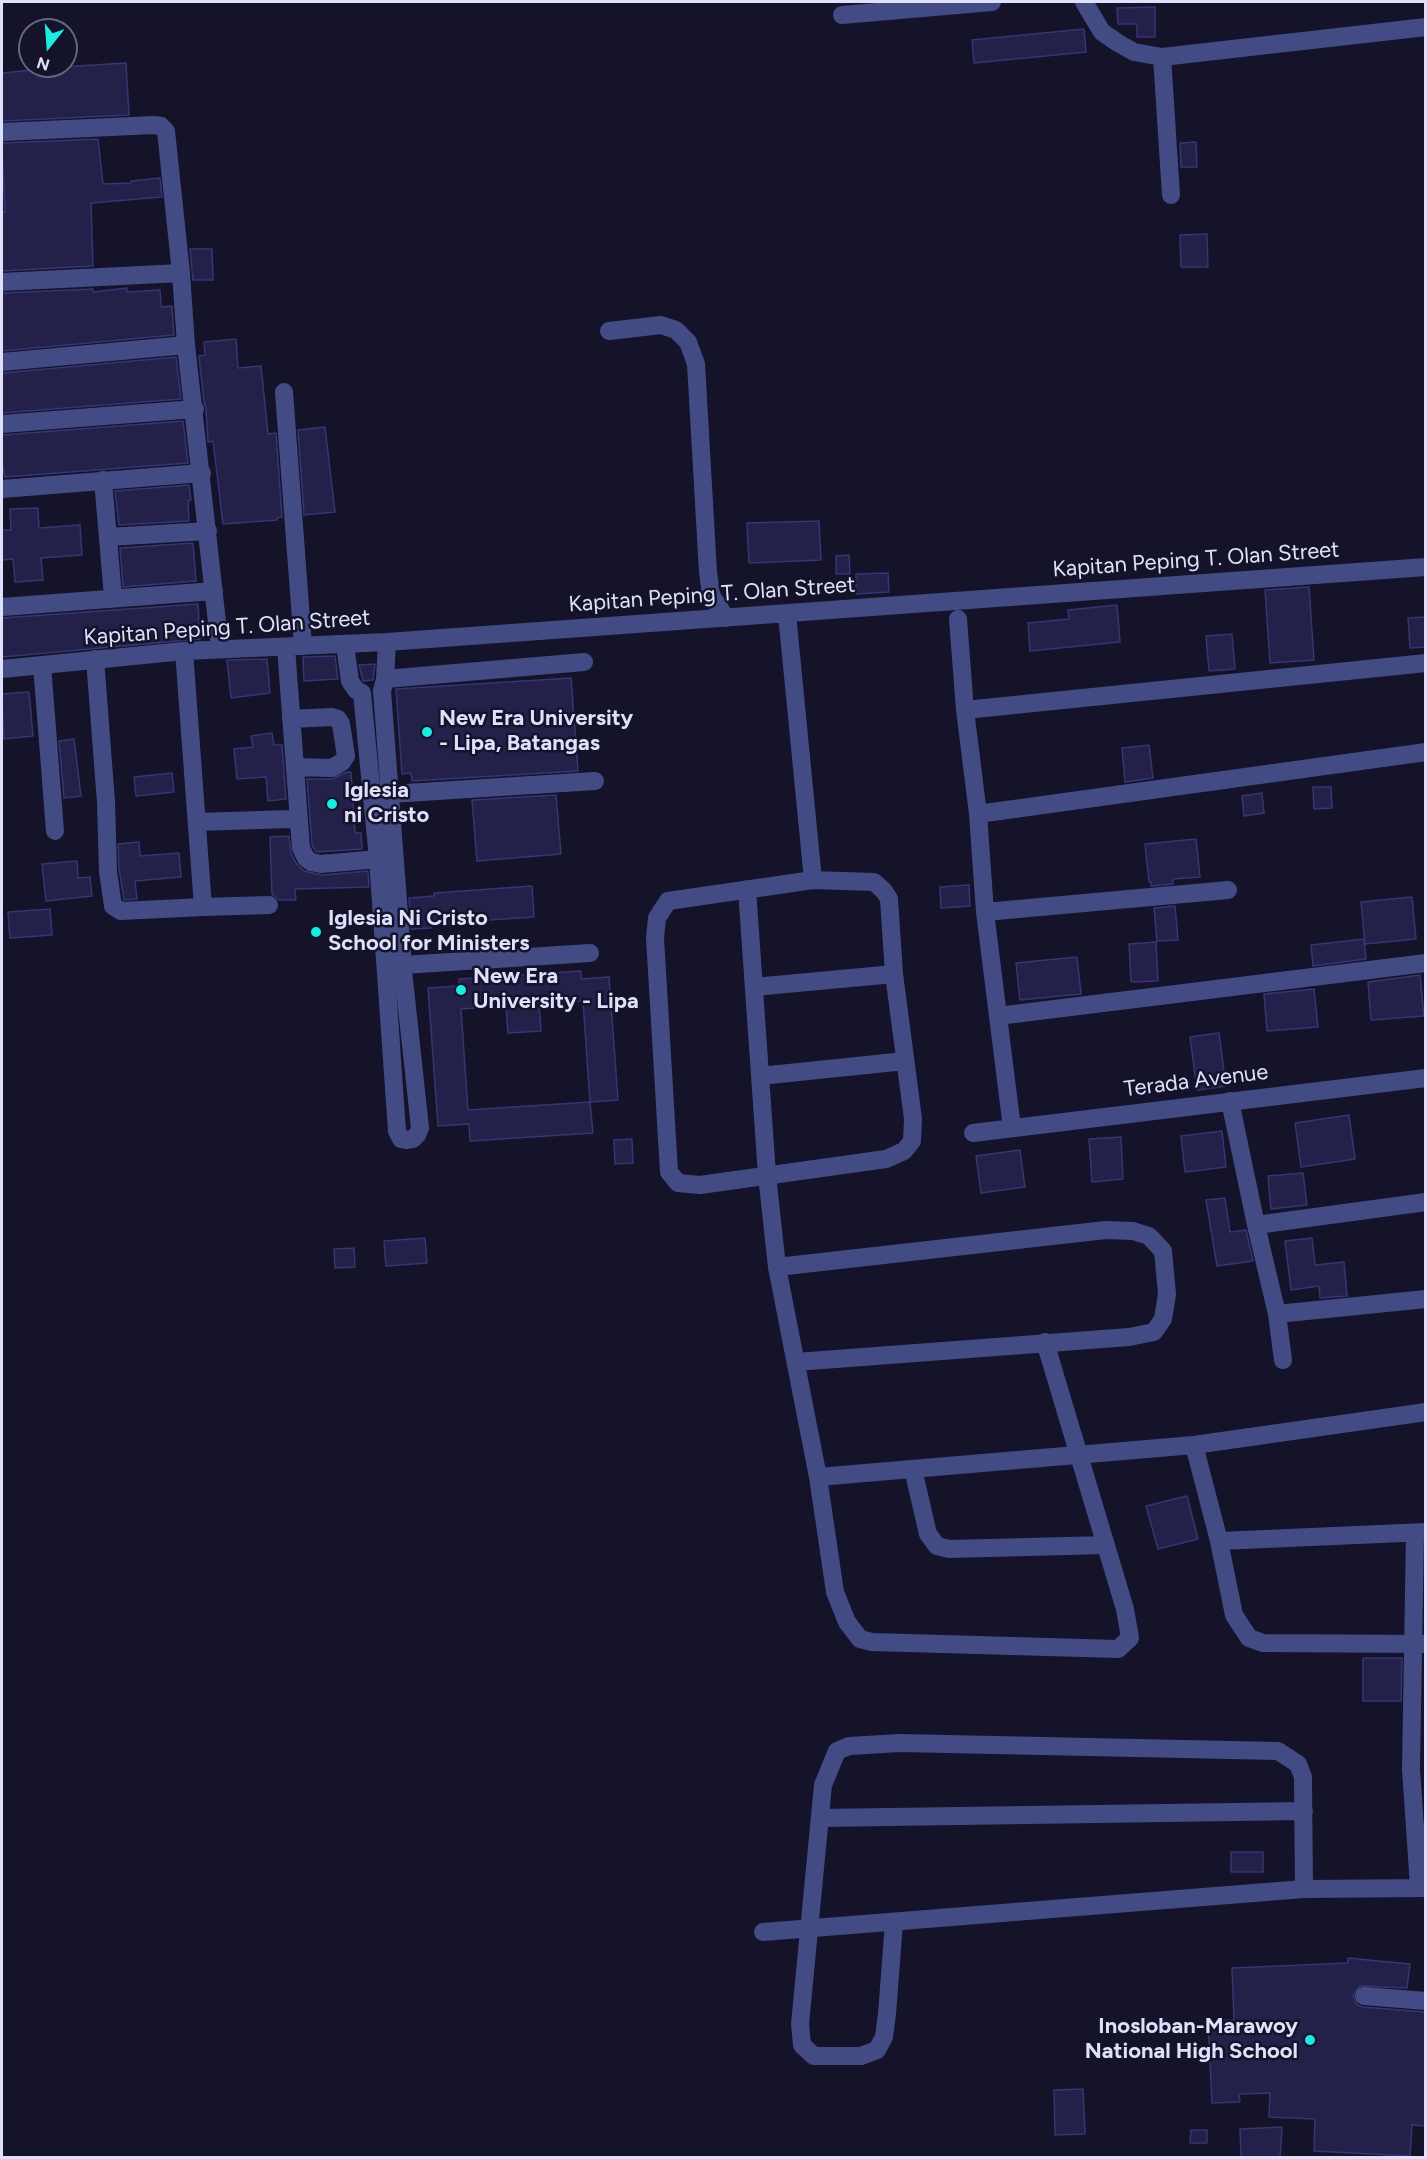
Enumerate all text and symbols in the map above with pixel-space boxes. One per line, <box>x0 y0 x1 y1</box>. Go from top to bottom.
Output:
north arrow <box>18 18 78 78</box>
text: N <box>34 53 52 75</box>
street label: Kapitan Peping T. Olan Street <box>1052 537 1340 583</box>
street label: Kapitan Peping T. Olan Street <box>568 572 856 618</box>
street label: Kapitan Peping T. Olan Street <box>83 605 371 651</box>
place label: New Era University - Lipa, Batangas <box>439 706 633 758</box>
marker: New Era University - Lipa, Batangas <box>420 725 434 739</box>
place label: Iglesia ni Cristo <box>344 778 429 830</box>
marker: Iglesia ni Cristo <box>325 797 339 811</box>
place label: Iglesia Ni Cristo School for Ministers <box>328 906 529 957</box>
marker: Iglesia Ni Cristo School for Ministers <box>309 925 323 939</box>
place label: New Era University - Lipa <box>473 964 639 1016</box>
marker: New Era University - Lipa <box>454 983 468 997</box>
street label: Terada Avenue <box>1122 1059 1270 1103</box>
place label: Inosloban-Marawoy National High School <box>1085 2014 1298 2066</box>
marker: Inosloban-Marawoy National High School <box>1303 2033 1317 2047</box>

